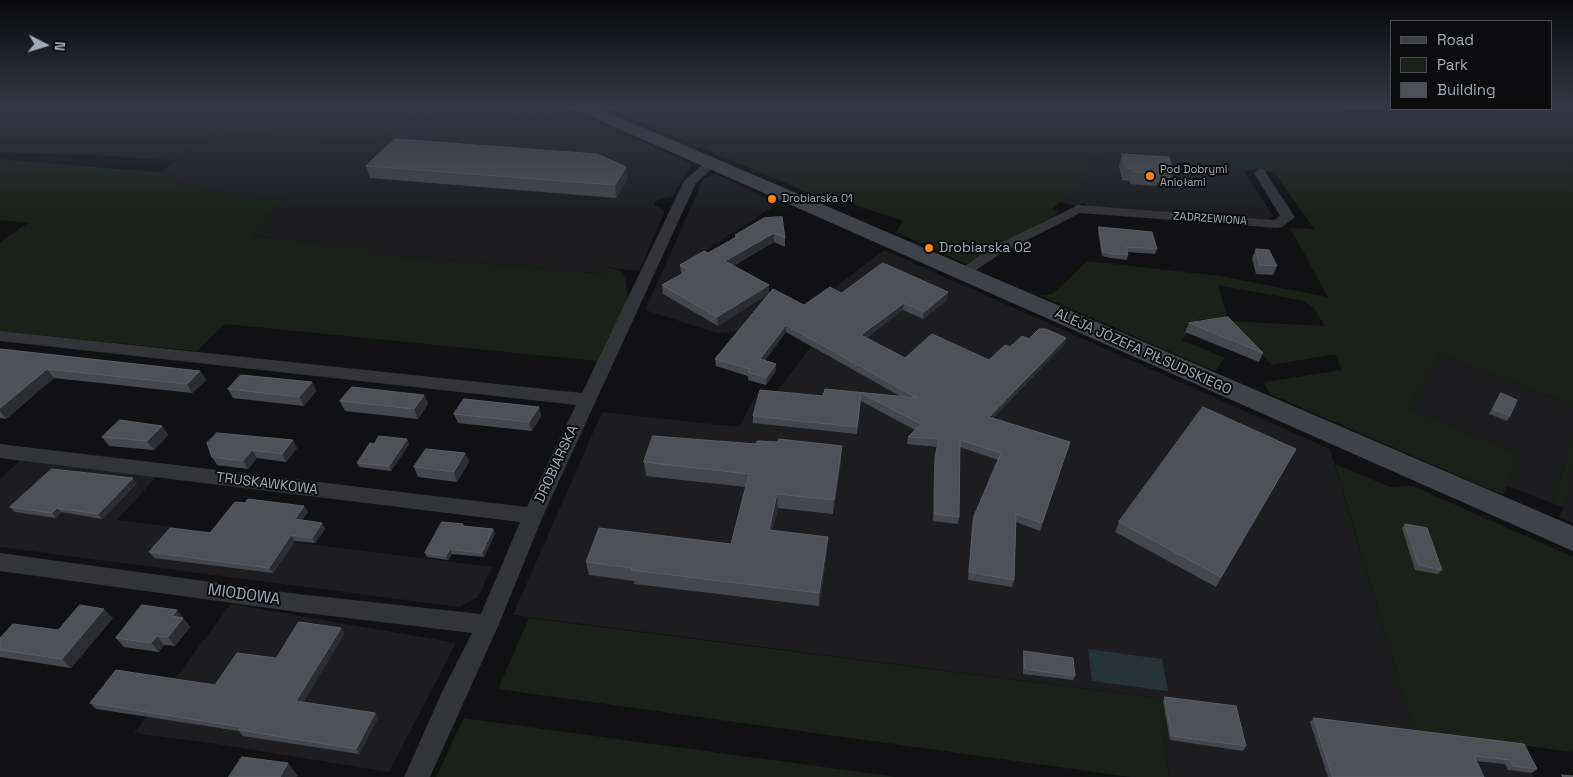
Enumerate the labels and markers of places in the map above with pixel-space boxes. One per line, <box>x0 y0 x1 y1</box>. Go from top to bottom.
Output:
place label: Pod Dobrymi Aniołami <box>1160 163 1227 189</box>
marker: Pod Dobrymi Aniołami <box>1144 170 1156 182</box>
place label: Drobiarska 01 <box>782 192 853 206</box>
marker: Drobiarska 01 <box>766 193 778 205</box>
place label: Drobiarska 02 <box>939 240 1031 256</box>
marker: Drobiarska 02 <box>923 242 935 254</box>

